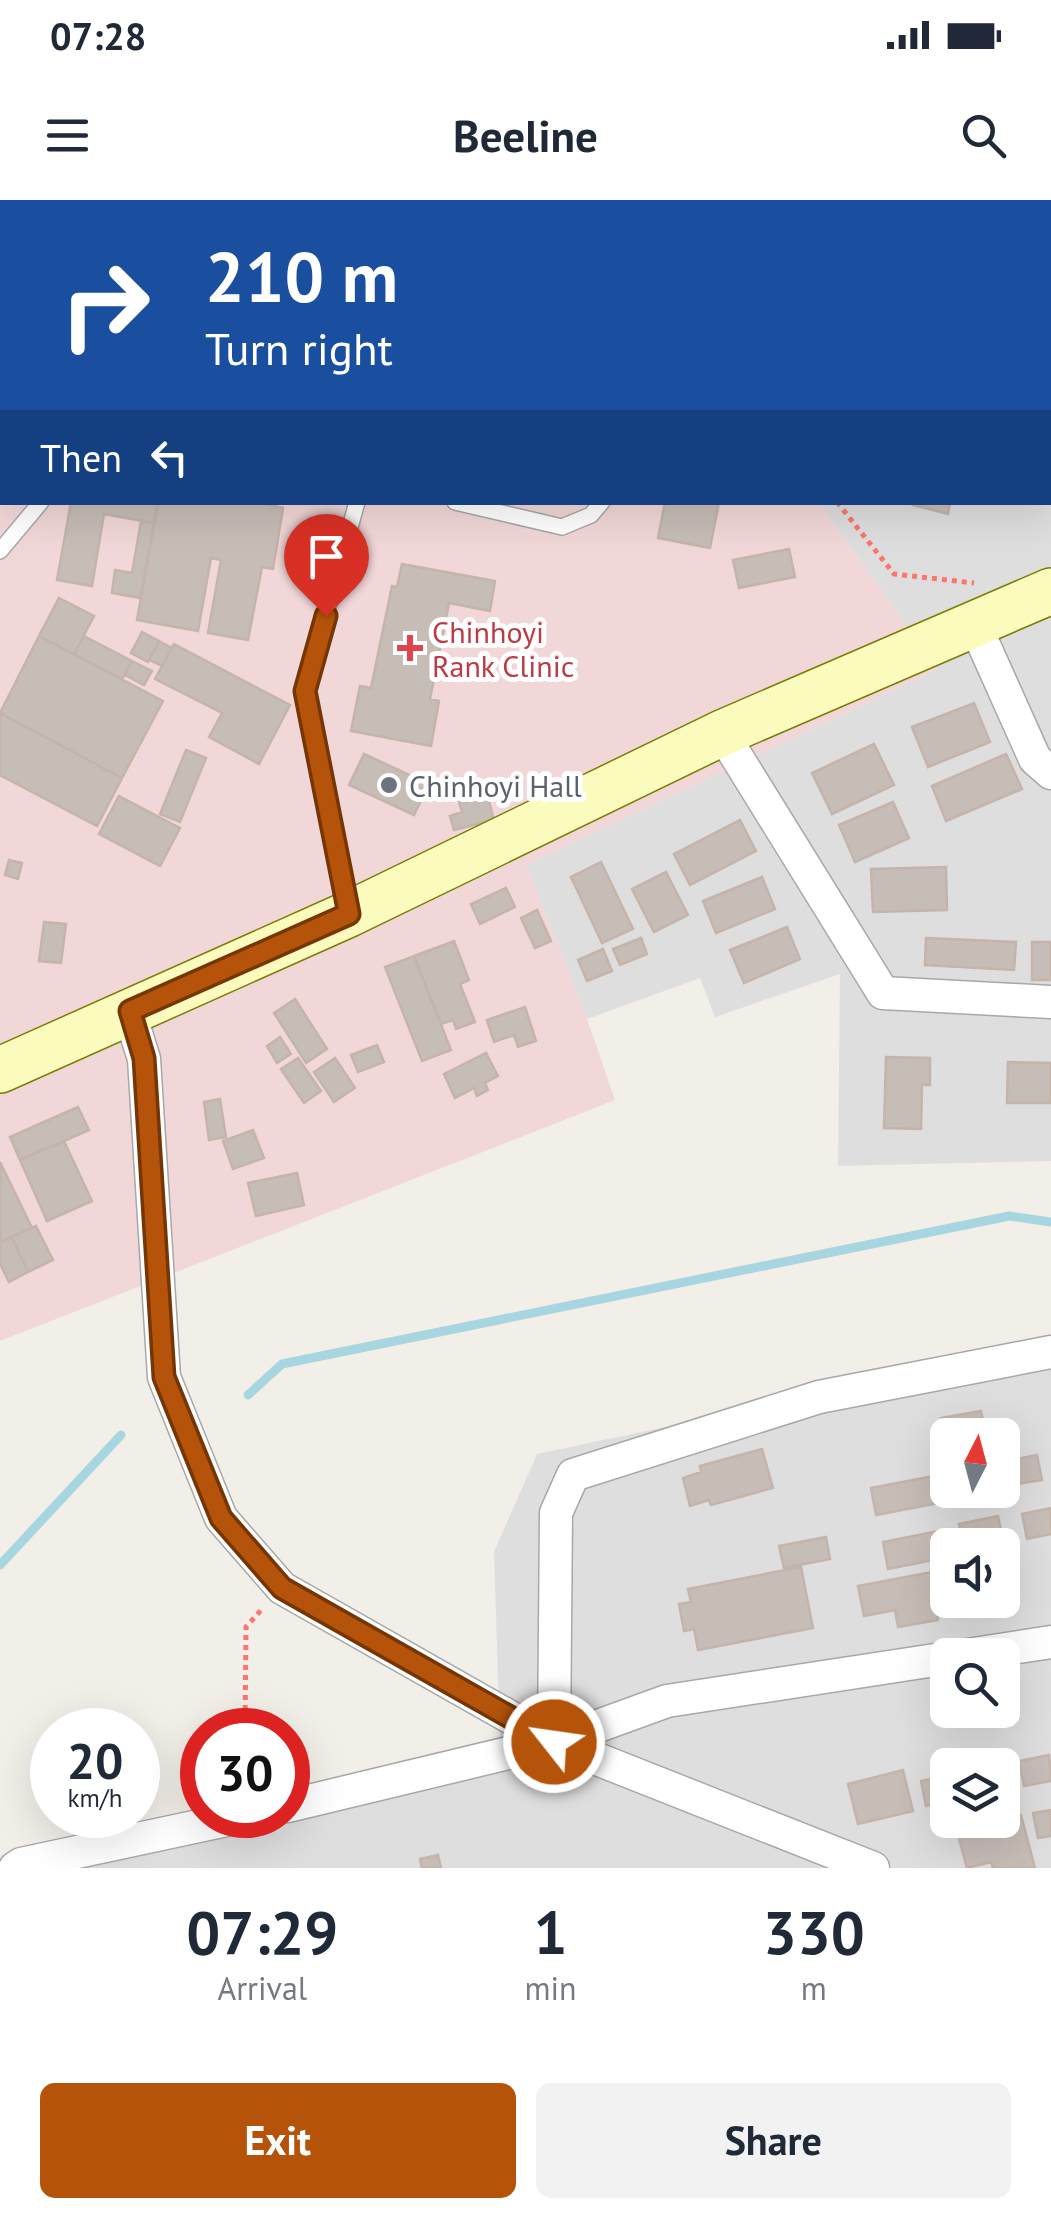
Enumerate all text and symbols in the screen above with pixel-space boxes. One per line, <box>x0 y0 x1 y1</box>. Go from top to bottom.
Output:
text: 07:28 <box>50 11 146 60</box>
text: Beeline <box>453 106 598 164</box>
icon: menu <box>40 108 95 163</box>
icon: search <box>956 108 1011 163</box>
text: 210 m <box>205 231 398 321</box>
icon: right <box>40 240 170 370</box>
text: Turn right <box>205 319 393 377</box>
icon: left <box>142 430 197 485</box>
text: Then <box>40 433 122 482</box>
pin <box>284 514 369 617</box>
icon: arrive <box>299 529 354 584</box>
place label: Chinhoyi Rank Clinic <box>432 612 574 685</box>
marker: Chinhoyi Rank Clinic <box>397 635 423 661</box>
place label: Chinhoyi Hall <box>409 766 582 805</box>
marker: Chinhoyi Hall <box>378 774 400 796</box>
north arrow <box>930 1418 1020 1508</box>
map controls <box>930 1418 1020 1838</box>
button: sound <box>930 1528 1020 1618</box>
button: search <box>930 1638 1020 1728</box>
position arrow <box>502 1690 606 1794</box>
speed limit sign: 30 <box>180 1708 310 1838</box>
text: 20 <box>67 1728 123 1793</box>
button: layers <box>930 1748 1020 1838</box>
text: km/h <box>68 1782 122 1814</box>
text: 07:29 <box>186 1893 338 1971</box>
text: 1 <box>534 1893 568 1971</box>
text: 330 <box>763 1893 865 1971</box>
text: Arrival <box>217 1967 307 2009</box>
text: min <box>525 1967 577 2009</box>
text: m <box>801 1967 827 2009</box>
button: Exit <box>40 2083 516 2198</box>
button: Share <box>536 2083 1011 2198</box>

